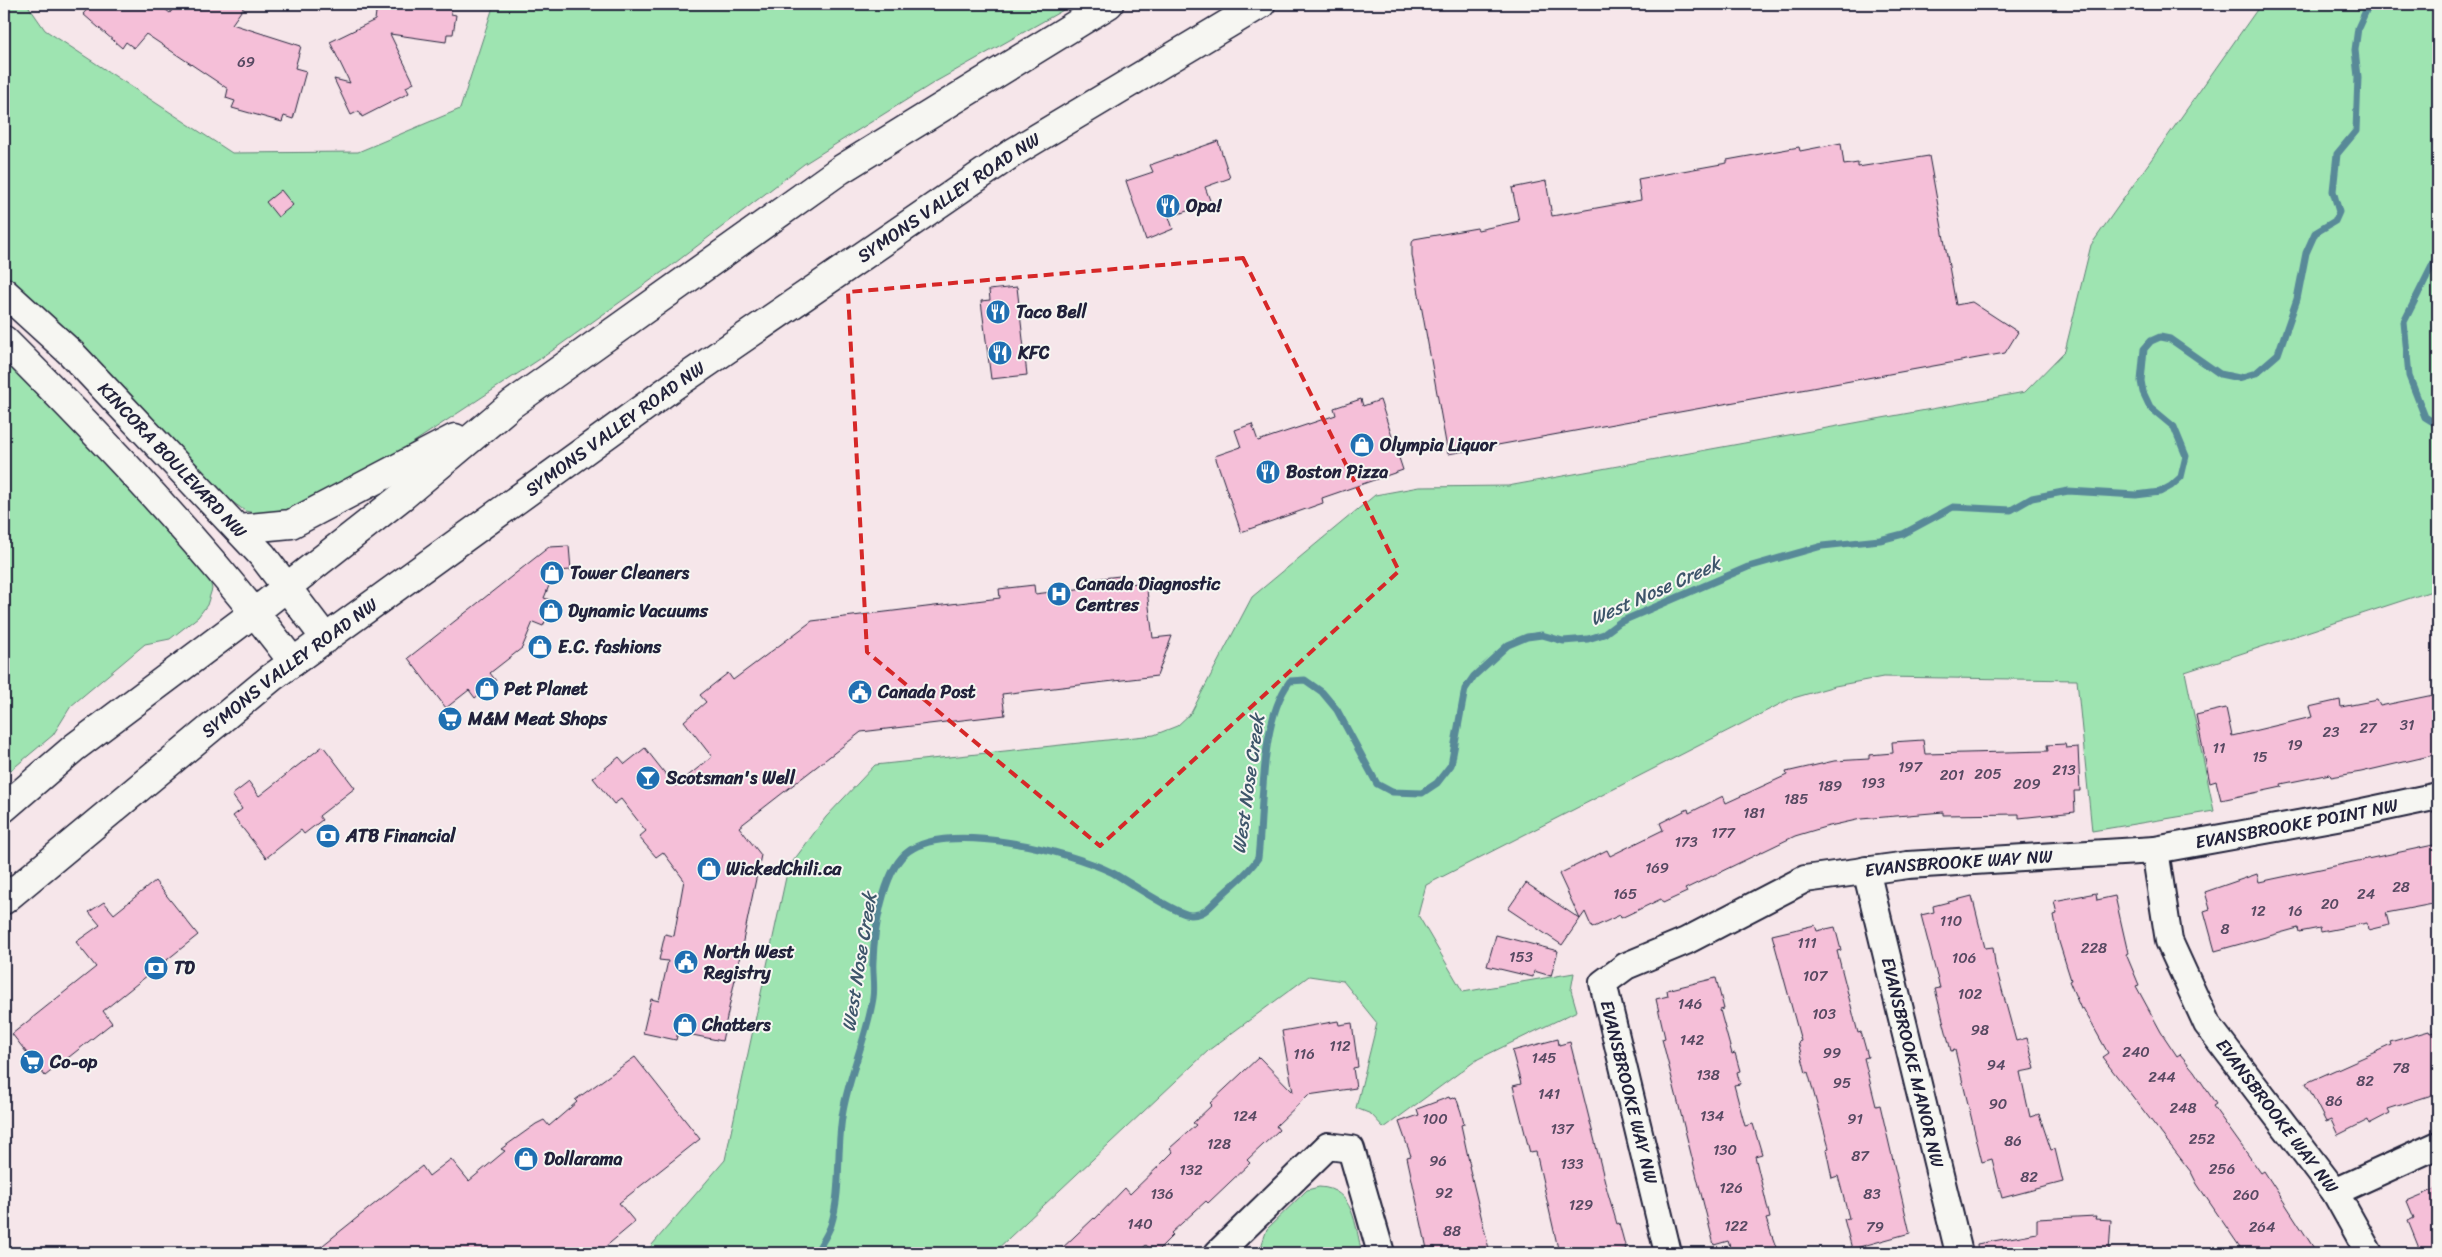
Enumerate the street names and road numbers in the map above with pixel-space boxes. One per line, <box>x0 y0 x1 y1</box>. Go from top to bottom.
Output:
street label: SYMONS VALLEY ROAD NW <box>850 123 1048 271</box>
street label: SYMONS VALLEY ROAD NW <box>518 352 713 505</box>
street label: KINCORA BOULEVARD NW <box>90 374 255 547</box>
street label: SYMONS VALLEY ROAD NW <box>194 589 386 746</box>
street label: EVANSBROOKE POINT NW <box>2193 789 2402 858</box>
street label: EVANSBROOKE WAY NW <box>1863 840 2055 887</box>
street label: EVANSBROOKE MANOR NW <box>1872 954 1954 1172</box>
street label: EVANSBROOKE WAY NW <box>1591 997 1668 1188</box>
street label: EVANSBROOKE WAY NW <box>2207 1031 2348 1202</box>

